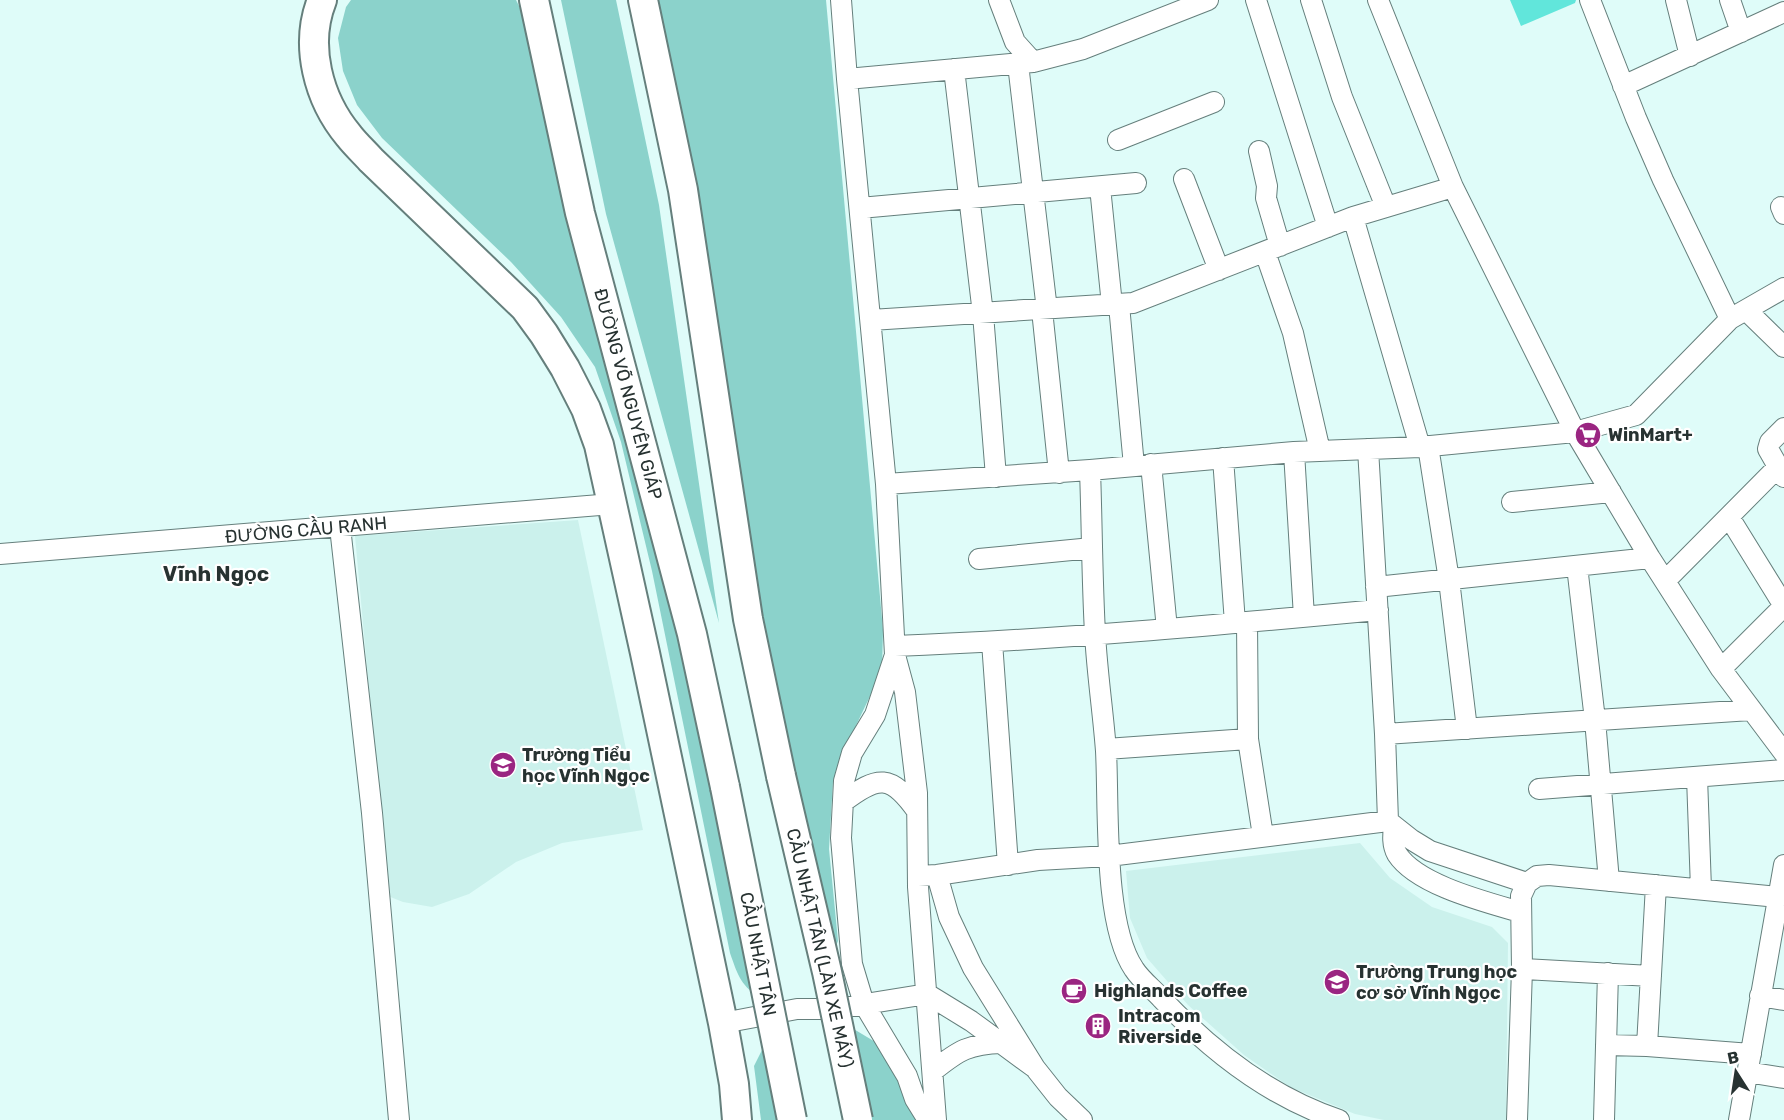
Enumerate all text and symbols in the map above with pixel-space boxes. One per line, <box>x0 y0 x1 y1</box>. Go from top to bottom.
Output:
street label: ĐƯỜNG VÕ NGUYÊN GIÁP <box>589 286 667 502</box>
supermarket icon: WinMart+ <box>1573 420 1603 450</box>
place label: WinMart+ <box>1608 424 1693 446</box>
street label: ĐƯỜNG CẦU RANH <box>224 509 388 548</box>
district label: Vĩnh Ngọc <box>163 561 269 586</box>
place label: Trường Tiểu học Vĩnh Ngọc <box>522 744 650 787</box>
school or university icon: Trường Tiểu học Vĩnh Ngọc <box>488 750 518 780</box>
street label: CẦU NHẬT TÂN (LÀN XE MÁY) <box>782 825 862 1070</box>
street label: CẦU NHẬT TÂN <box>735 890 784 1018</box>
place label: Trường Trung học cơ sở Vĩnh Ngọc <box>1356 961 1517 1004</box>
school or university icon: Trường Trung học cơ sở Vĩnh Ngọc <box>1322 967 1352 997</box>
cafe icon: Highlands Coffee <box>1059 976 1089 1006</box>
place label: Highlands Coffee <box>1094 980 1248 1002</box>
place label: Intracom Riverside <box>1118 1005 1202 1048</box>
building icon: Intracom Riverside <box>1083 1011 1113 1041</box>
north arrow <box>1706 1042 1766 1102</box>
text: B <box>1726 1047 1740 1068</box>

